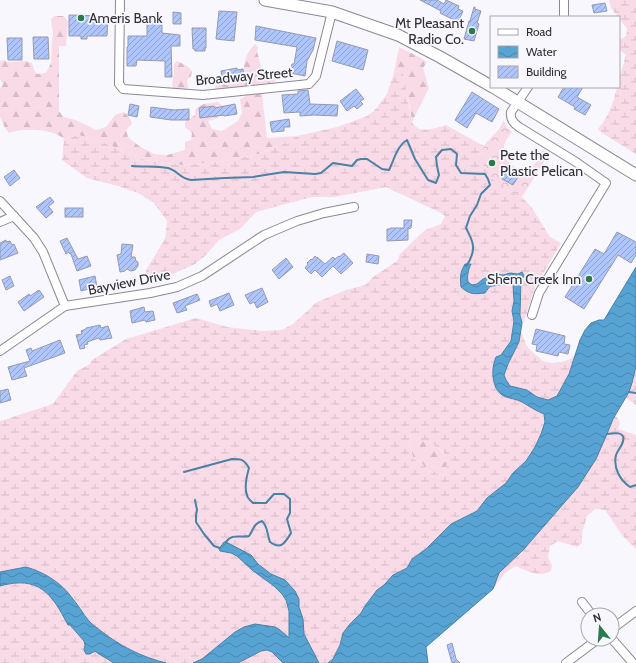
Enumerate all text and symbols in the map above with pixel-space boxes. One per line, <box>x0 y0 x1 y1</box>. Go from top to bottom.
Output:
place label: Ameris Bank <box>89 9 163 27</box>
marker: Ameris Bank <box>76 13 86 23</box>
place label: Mt Pleasant Radio Co. <box>395 14 464 48</box>
legend <box>490 16 620 88</box>
text: Road <box>526 24 552 39</box>
marker: Mt Pleasant Radio Co. <box>467 26 477 36</box>
text: Water <box>526 44 557 59</box>
street label: Broadway Street <box>195 63 294 89</box>
text: Building <box>526 64 568 79</box>
place label: Pete the Plastic Pelican <box>500 146 583 180</box>
marker: Pete the Plastic Pelican <box>487 158 497 168</box>
street label: Bayview Drive <box>86 265 172 299</box>
place label: Shem Creek Inn <box>487 270 581 288</box>
marker: Shem Creek Inn <box>584 274 594 284</box>
north arrow <box>580 607 620 647</box>
text: N <box>591 610 603 625</box>

